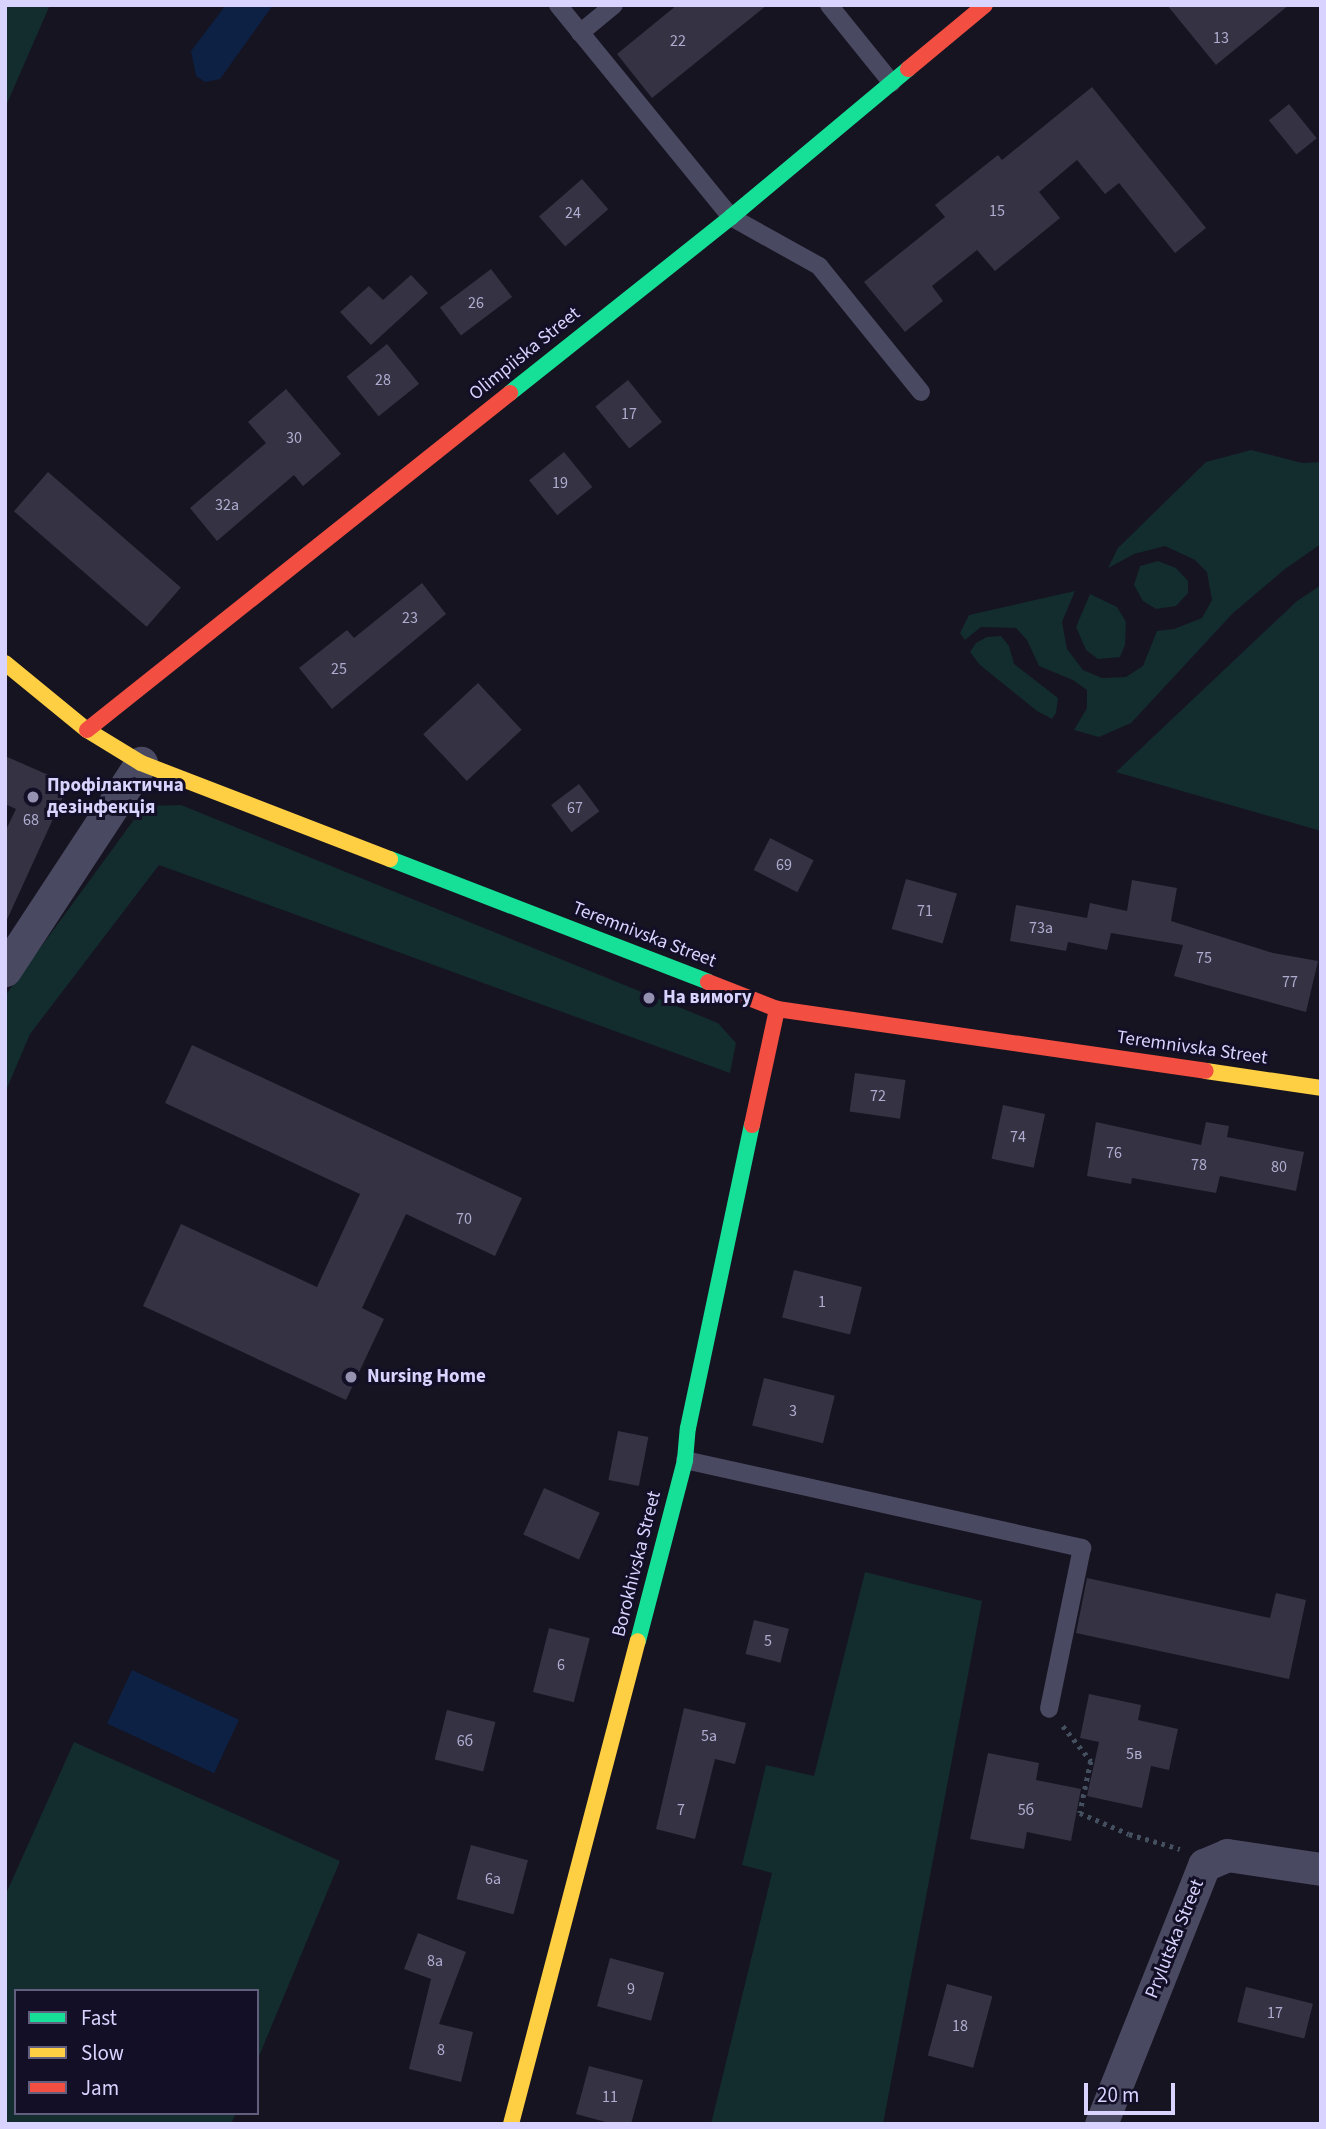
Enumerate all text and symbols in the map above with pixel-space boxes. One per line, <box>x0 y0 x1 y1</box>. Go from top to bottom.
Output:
house number: 13 <box>1213 28 1229 48</box>
house number: 22 <box>670 31 686 51</box>
house number: 15 <box>989 201 1005 221</box>
house number: 24 <box>565 203 581 223</box>
house number: 26 <box>468 293 484 313</box>
street label: Olimpiiska Street <box>465 302 585 406</box>
house number: 28 <box>375 370 391 390</box>
house number: 17 <box>621 404 637 424</box>
house number: 30 <box>286 428 302 448</box>
house number: 19 <box>552 473 568 493</box>
house number: 32а <box>215 495 239 515</box>
house number: 23 <box>402 608 418 628</box>
house number: 25 <box>331 659 347 679</box>
place label: Профілактична дезінфекція <box>47 775 184 819</box>
marker: Профілактична дезінфекція <box>25 789 41 805</box>
house number: 67 <box>567 798 583 818</box>
house number: 68 <box>23 810 39 830</box>
house number: 69 <box>776 855 792 875</box>
street label: Teremnivska Street <box>569 897 719 973</box>
house number: 71 <box>917 901 933 921</box>
house number: 73а <box>1029 918 1053 938</box>
house number: 75 <box>1196 948 1212 968</box>
house number: 77 <box>1282 972 1298 992</box>
place label: На вимогу <box>663 987 752 1009</box>
marker: На вимогу <box>641 990 657 1006</box>
street label: Teremnivska Street <box>1115 1026 1269 1070</box>
house number: 72 <box>870 1086 886 1106</box>
house number: 74 <box>1010 1127 1026 1147</box>
house number: 76 <box>1106 1143 1122 1163</box>
house number: 78 <box>1191 1155 1207 1175</box>
house number: 80 <box>1271 1157 1287 1177</box>
house number: 70 <box>456 1209 472 1229</box>
house number: 1 <box>818 1292 826 1312</box>
place label: Nursing Home <box>367 1366 486 1388</box>
marker: Nursing Home <box>341 1367 361 1387</box>
house number: 3 <box>789 1401 797 1421</box>
street label: Borokhivska Street <box>608 1489 666 1639</box>
house number: 5 <box>764 1631 772 1651</box>
house number: 6 <box>557 1655 565 1675</box>
house number: 5а <box>701 1726 717 1746</box>
house number: 6б <box>457 1731 473 1751</box>
house number: 5в <box>1126 1744 1142 1764</box>
house number: 7 <box>677 1800 685 1820</box>
house number: 5б <box>1018 1800 1034 1820</box>
house number: 6а <box>485 1869 501 1889</box>
street label: Prylutska Street <box>1141 1876 1209 2002</box>
house number: 8а <box>427 1951 443 1971</box>
house number: 9 <box>627 1979 635 1999</box>
legend <box>14 1989 259 2115</box>
text: Fast <box>81 2003 117 2033</box>
house number: 17 <box>1267 2003 1283 2023</box>
house number: 18 <box>952 2016 968 2036</box>
text: Slow <box>81 2038 124 2068</box>
house number: 8 <box>437 2040 445 2060</box>
scale bar <box>1088 2070 1179 2114</box>
text: Jam <box>81 2073 119 2103</box>
text: 20 m <box>1097 2080 1139 2110</box>
house number: 11 <box>602 2087 618 2107</box>

